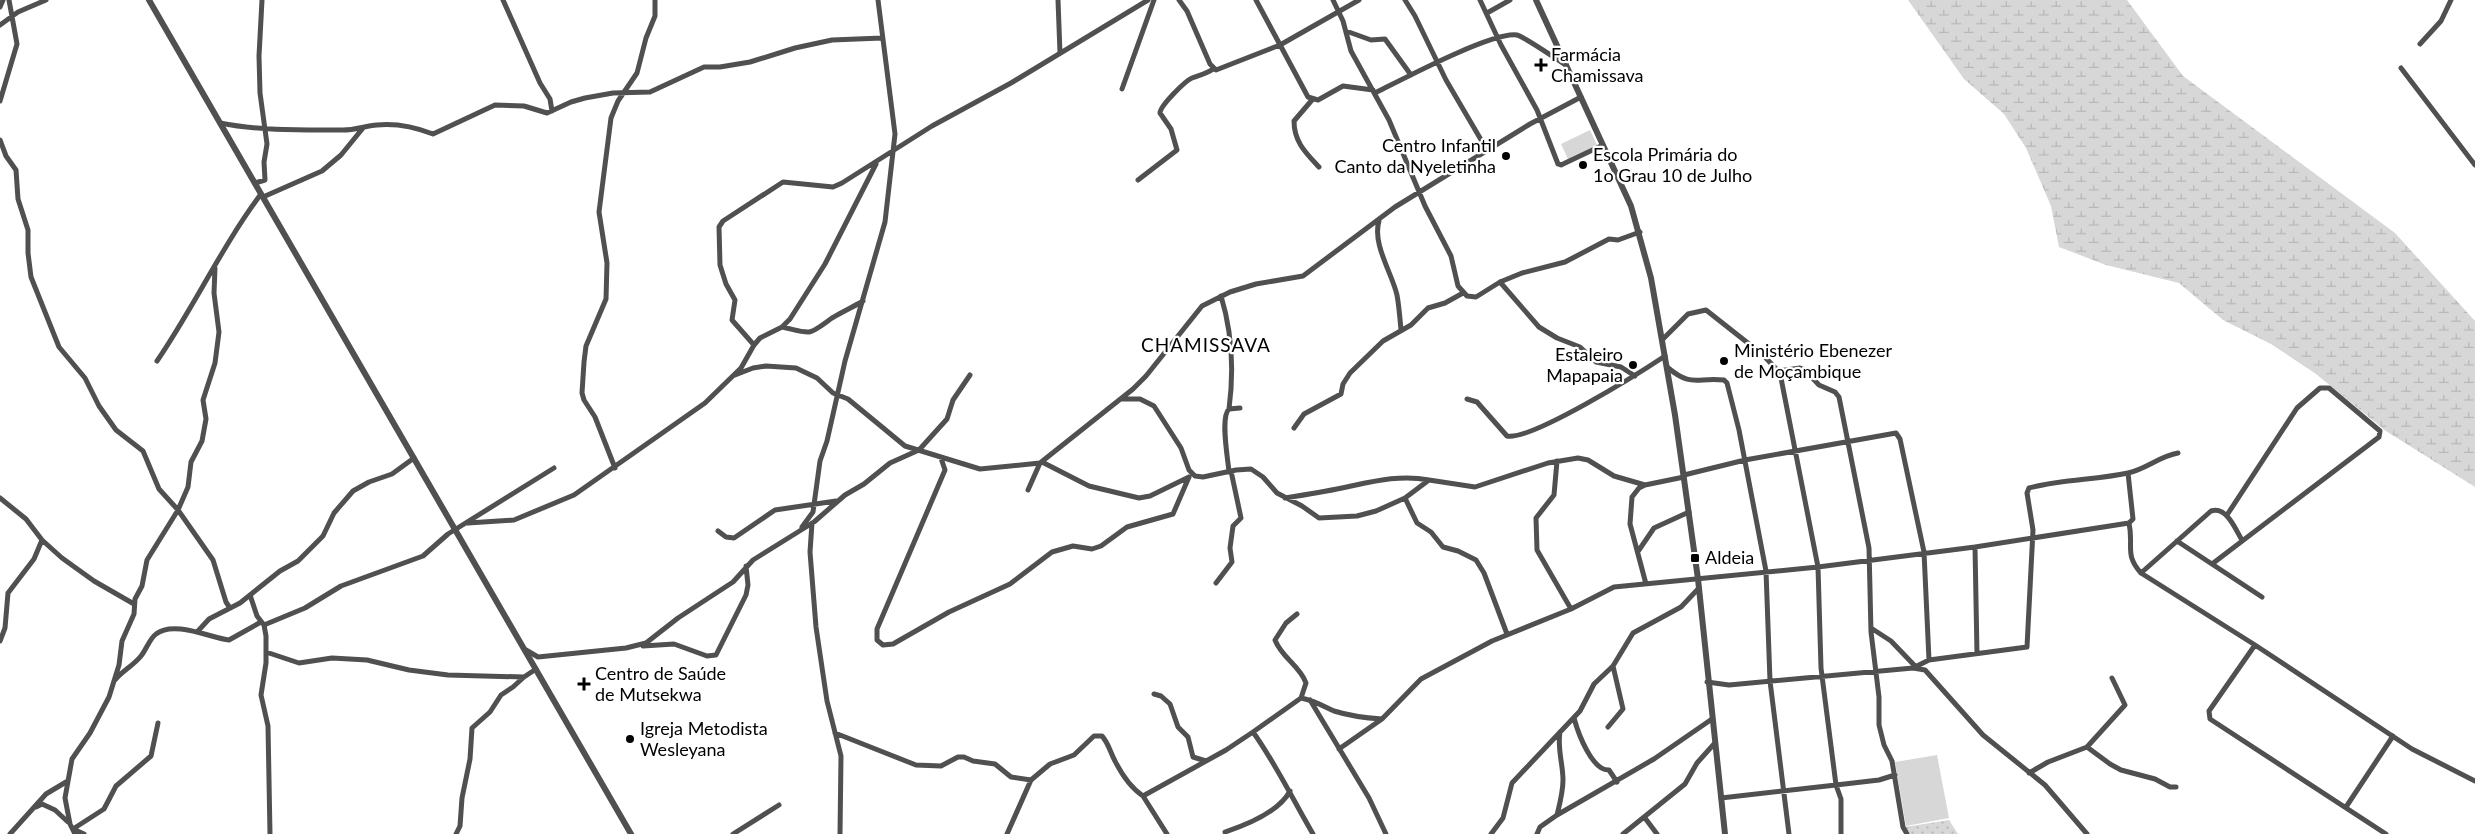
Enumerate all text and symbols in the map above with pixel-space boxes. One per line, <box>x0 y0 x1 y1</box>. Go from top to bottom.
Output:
place label: Farmácia Chamissava <box>1551 43 1644 86</box>
marker: Farmácia Chamissava <box>1535 59 1547 71</box>
place label: Centro Infantil Canto da Nyeletinha <box>1334 134 1496 177</box>
place label: Escola Primária do 1o Grau 10 de Julho <box>1593 143 1752 186</box>
marker: Centro Infantil Canto da Nyeletinha <box>1500 150 1512 162</box>
marker: Escola Primária do 1o Grau 10 de Julho <box>1577 159 1589 171</box>
district label: CHAMISSAVA <box>1141 333 1271 356</box>
place label: Ministério Ebenezer de Moçambique <box>1734 339 1893 382</box>
place label: Estaleiro Mapapaia <box>1546 343 1623 386</box>
marker: Ministério Ebenezer de Moçambique <box>1718 355 1730 367</box>
marker: Estaleiro Mapapaia <box>1627 359 1639 371</box>
place label: Aldeia <box>1705 546 1754 568</box>
marker: Aldeia <box>1689 552 1701 564</box>
place label: Centro de Saúde de Mutsekwa <box>595 662 726 705</box>
marker: Centro de Saúde de Mutsekwa <box>577 677 591 691</box>
place label: Igreja Metodista Wesleyana <box>640 717 768 760</box>
marker: Igreja Metodista Wesleyana <box>624 733 636 745</box>

